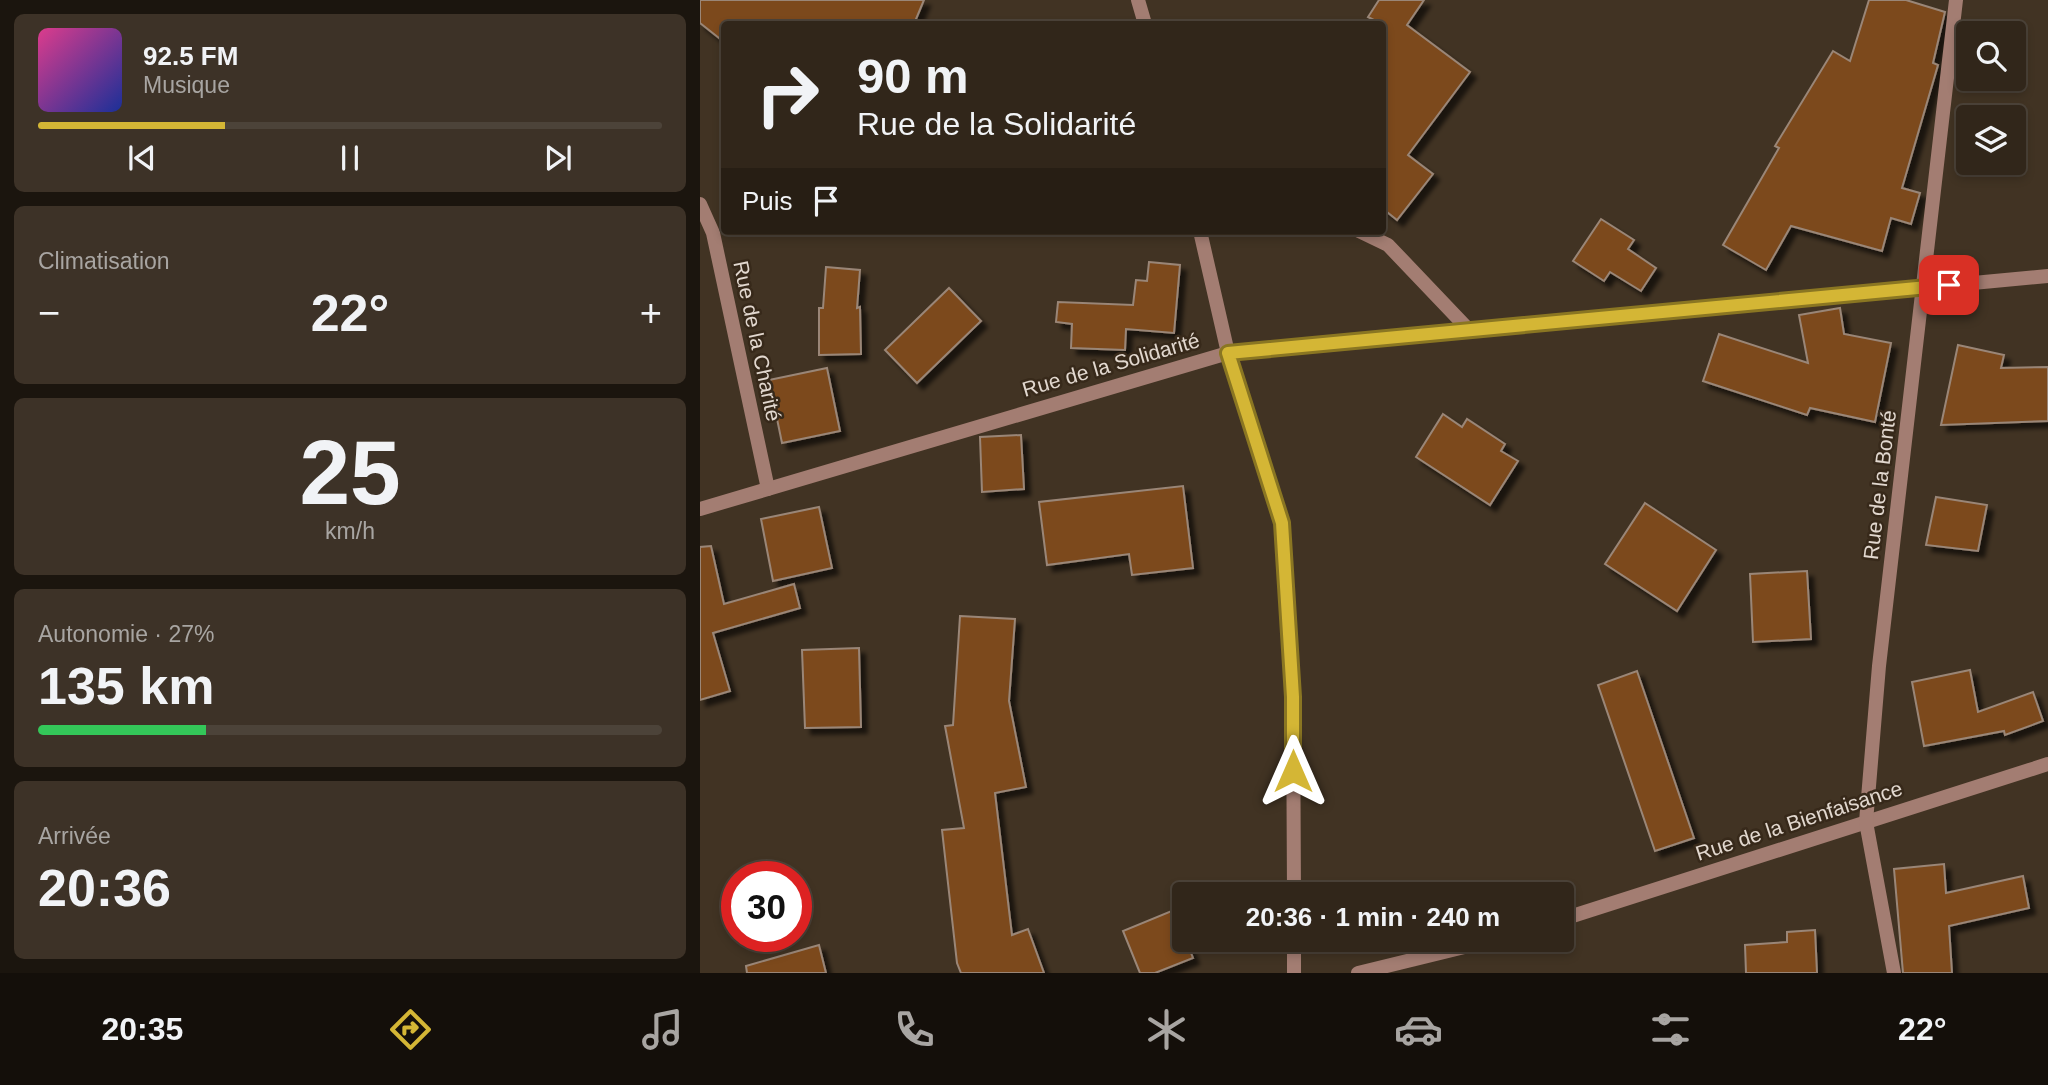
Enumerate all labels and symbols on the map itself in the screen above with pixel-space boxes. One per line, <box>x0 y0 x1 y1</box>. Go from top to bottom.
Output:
pin <box>1919 255 1979 315</box>
street label: Rue de la Charité <box>729 259 786 423</box>
street label: Rue de la Solidarité <box>1020 328 1202 401</box>
street label: Rue de la Bonté <box>1859 409 1900 561</box>
position arrow <box>1256 734 1330 808</box>
street label: Rue de la Bienfaisance <box>1693 776 1905 865</box>
speed limit sign: 30 <box>721 861 812 952</box>

